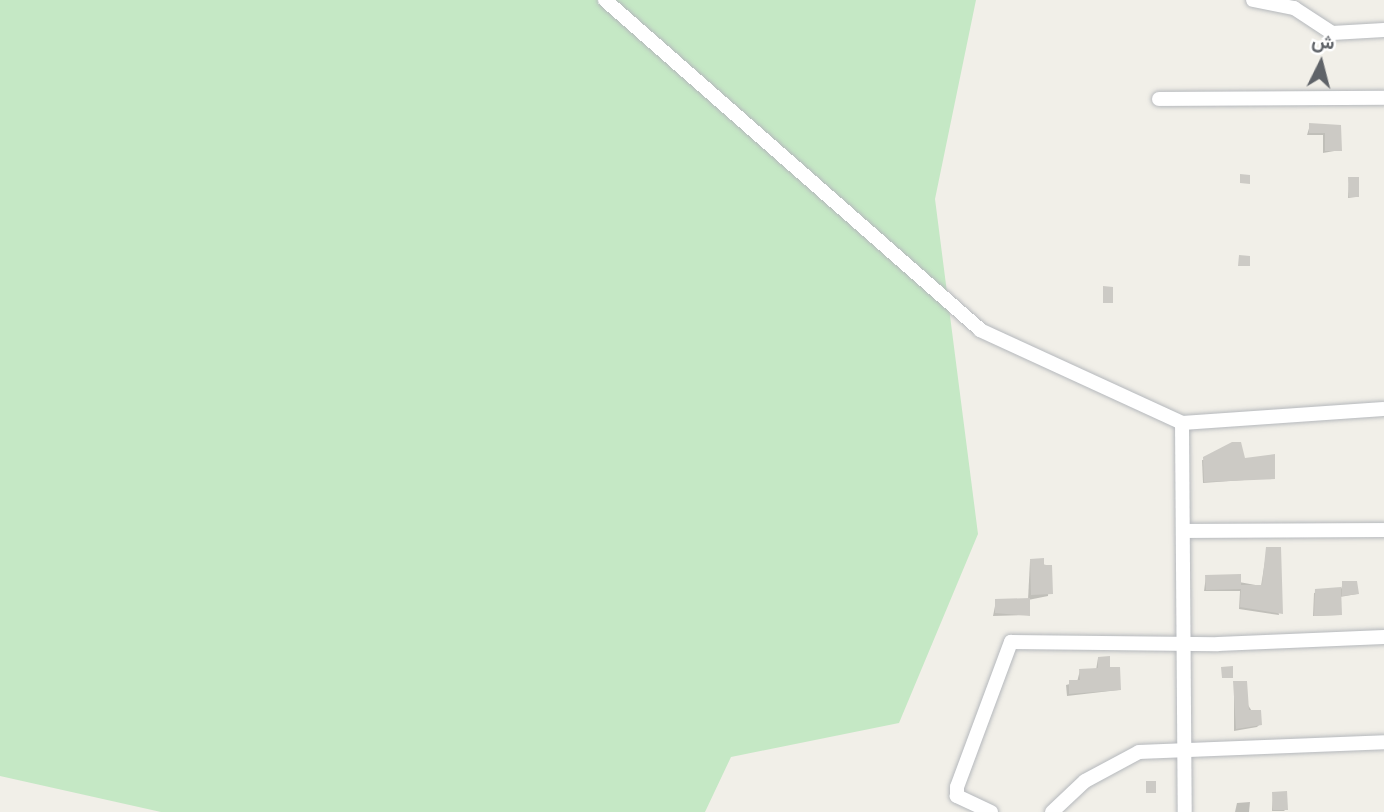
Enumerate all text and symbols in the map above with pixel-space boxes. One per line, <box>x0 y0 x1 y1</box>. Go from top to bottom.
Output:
north arrow <box>1286 28 1356 98</box>
text: ش <box>1311 29 1336 54</box>

